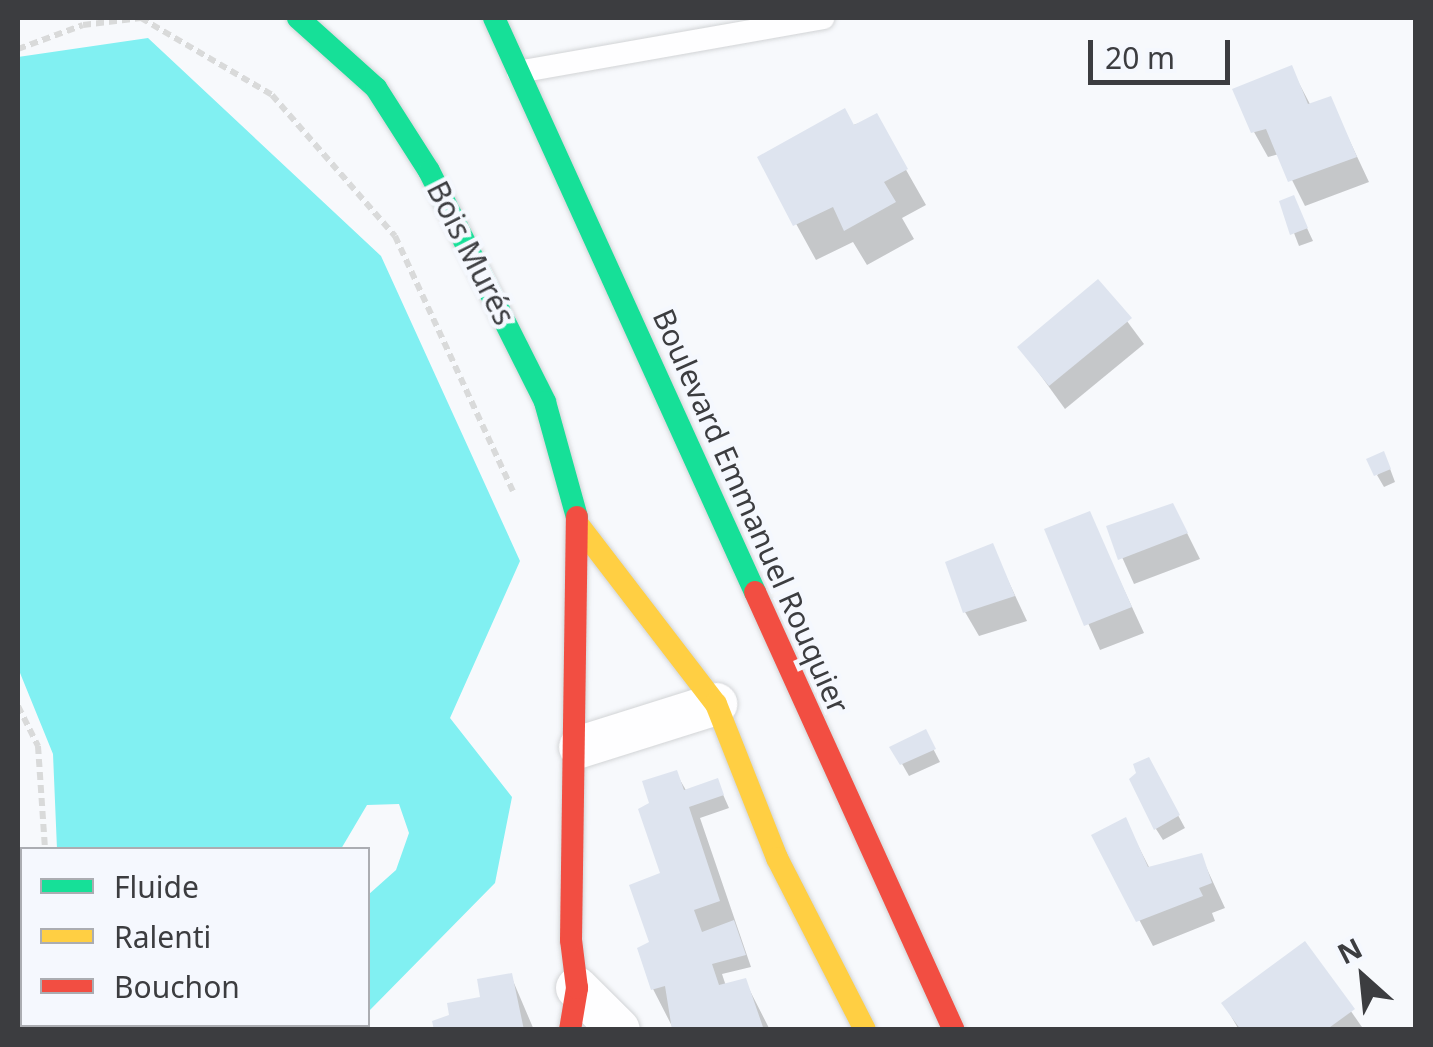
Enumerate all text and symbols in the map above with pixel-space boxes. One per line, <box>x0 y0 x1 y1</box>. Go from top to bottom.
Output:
scale bar <box>1093 20 1236 82</box>
text: 20 m <box>1105 37 1175 78</box>
street label: Bois Murés <box>419 175 523 331</box>
street label: Boulevard Emmanuel Rouquier <box>645 303 857 719</box>
legend <box>20 847 370 1027</box>
text: Fluide <box>114 866 199 907</box>
text: Ralenti <box>114 916 211 957</box>
north arrow <box>1313 927 1413 1027</box>
text: N <box>1331 928 1368 972</box>
text: Bouchon <box>114 966 240 1007</box>

